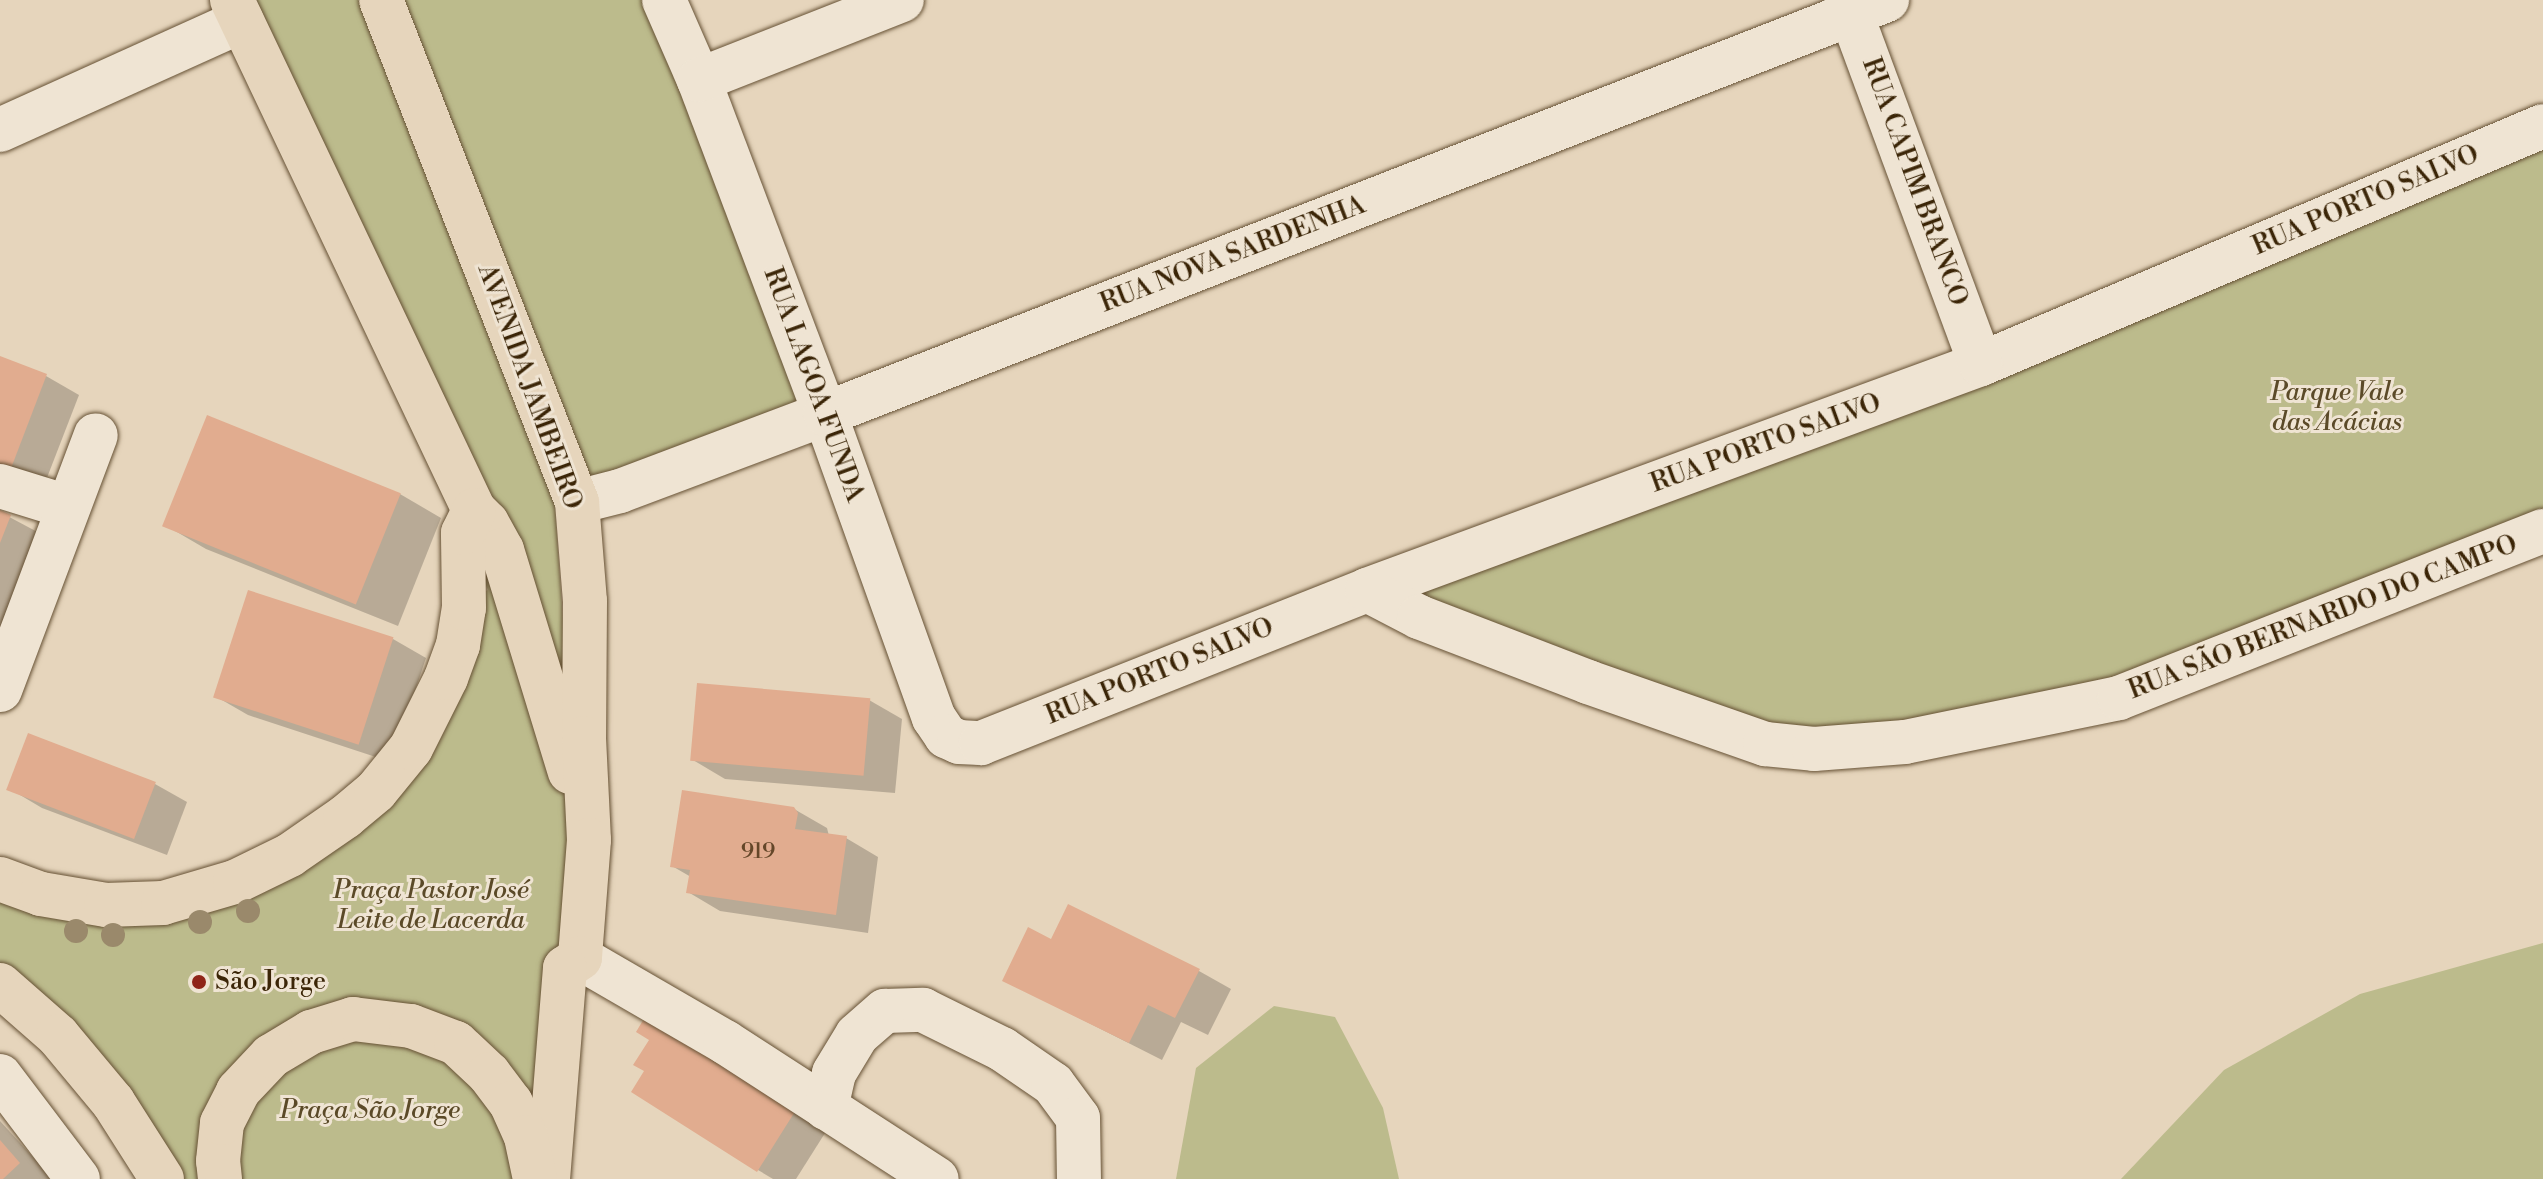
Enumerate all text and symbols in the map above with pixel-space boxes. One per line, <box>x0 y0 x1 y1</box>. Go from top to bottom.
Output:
street label: RUA CAPIM BRANCO <box>1855 54 1973 310</box>
street label: RUA PORTO SALVO <box>2248 139 2484 263</box>
street label: RUA NOVA SARDENHA <box>1096 190 1370 320</box>
street label: AVENIDA JAMBEIRO <box>470 260 588 514</box>
street label: RUA LAGOA FUNDA <box>756 264 870 506</box>
park label: Parque Vale das Acácias <box>2270 377 2404 438</box>
street label: RUA PORTO SALVO <box>1647 388 1885 500</box>
street label: RUA SÃO BERNARDO DO CAMPO <box>2124 529 2522 707</box>
street label: RUA PORTO SALVO <box>1042 612 1278 732</box>
house number: 919 <box>741 839 775 865</box>
park label: Praça Pastor José Leite de Lacerda <box>333 875 529 936</box>
place label: São Jorge <box>215 966 326 998</box>
marker: São Jorge <box>190 973 208 991</box>
park label: Praça São Jorge <box>280 1095 460 1127</box>

